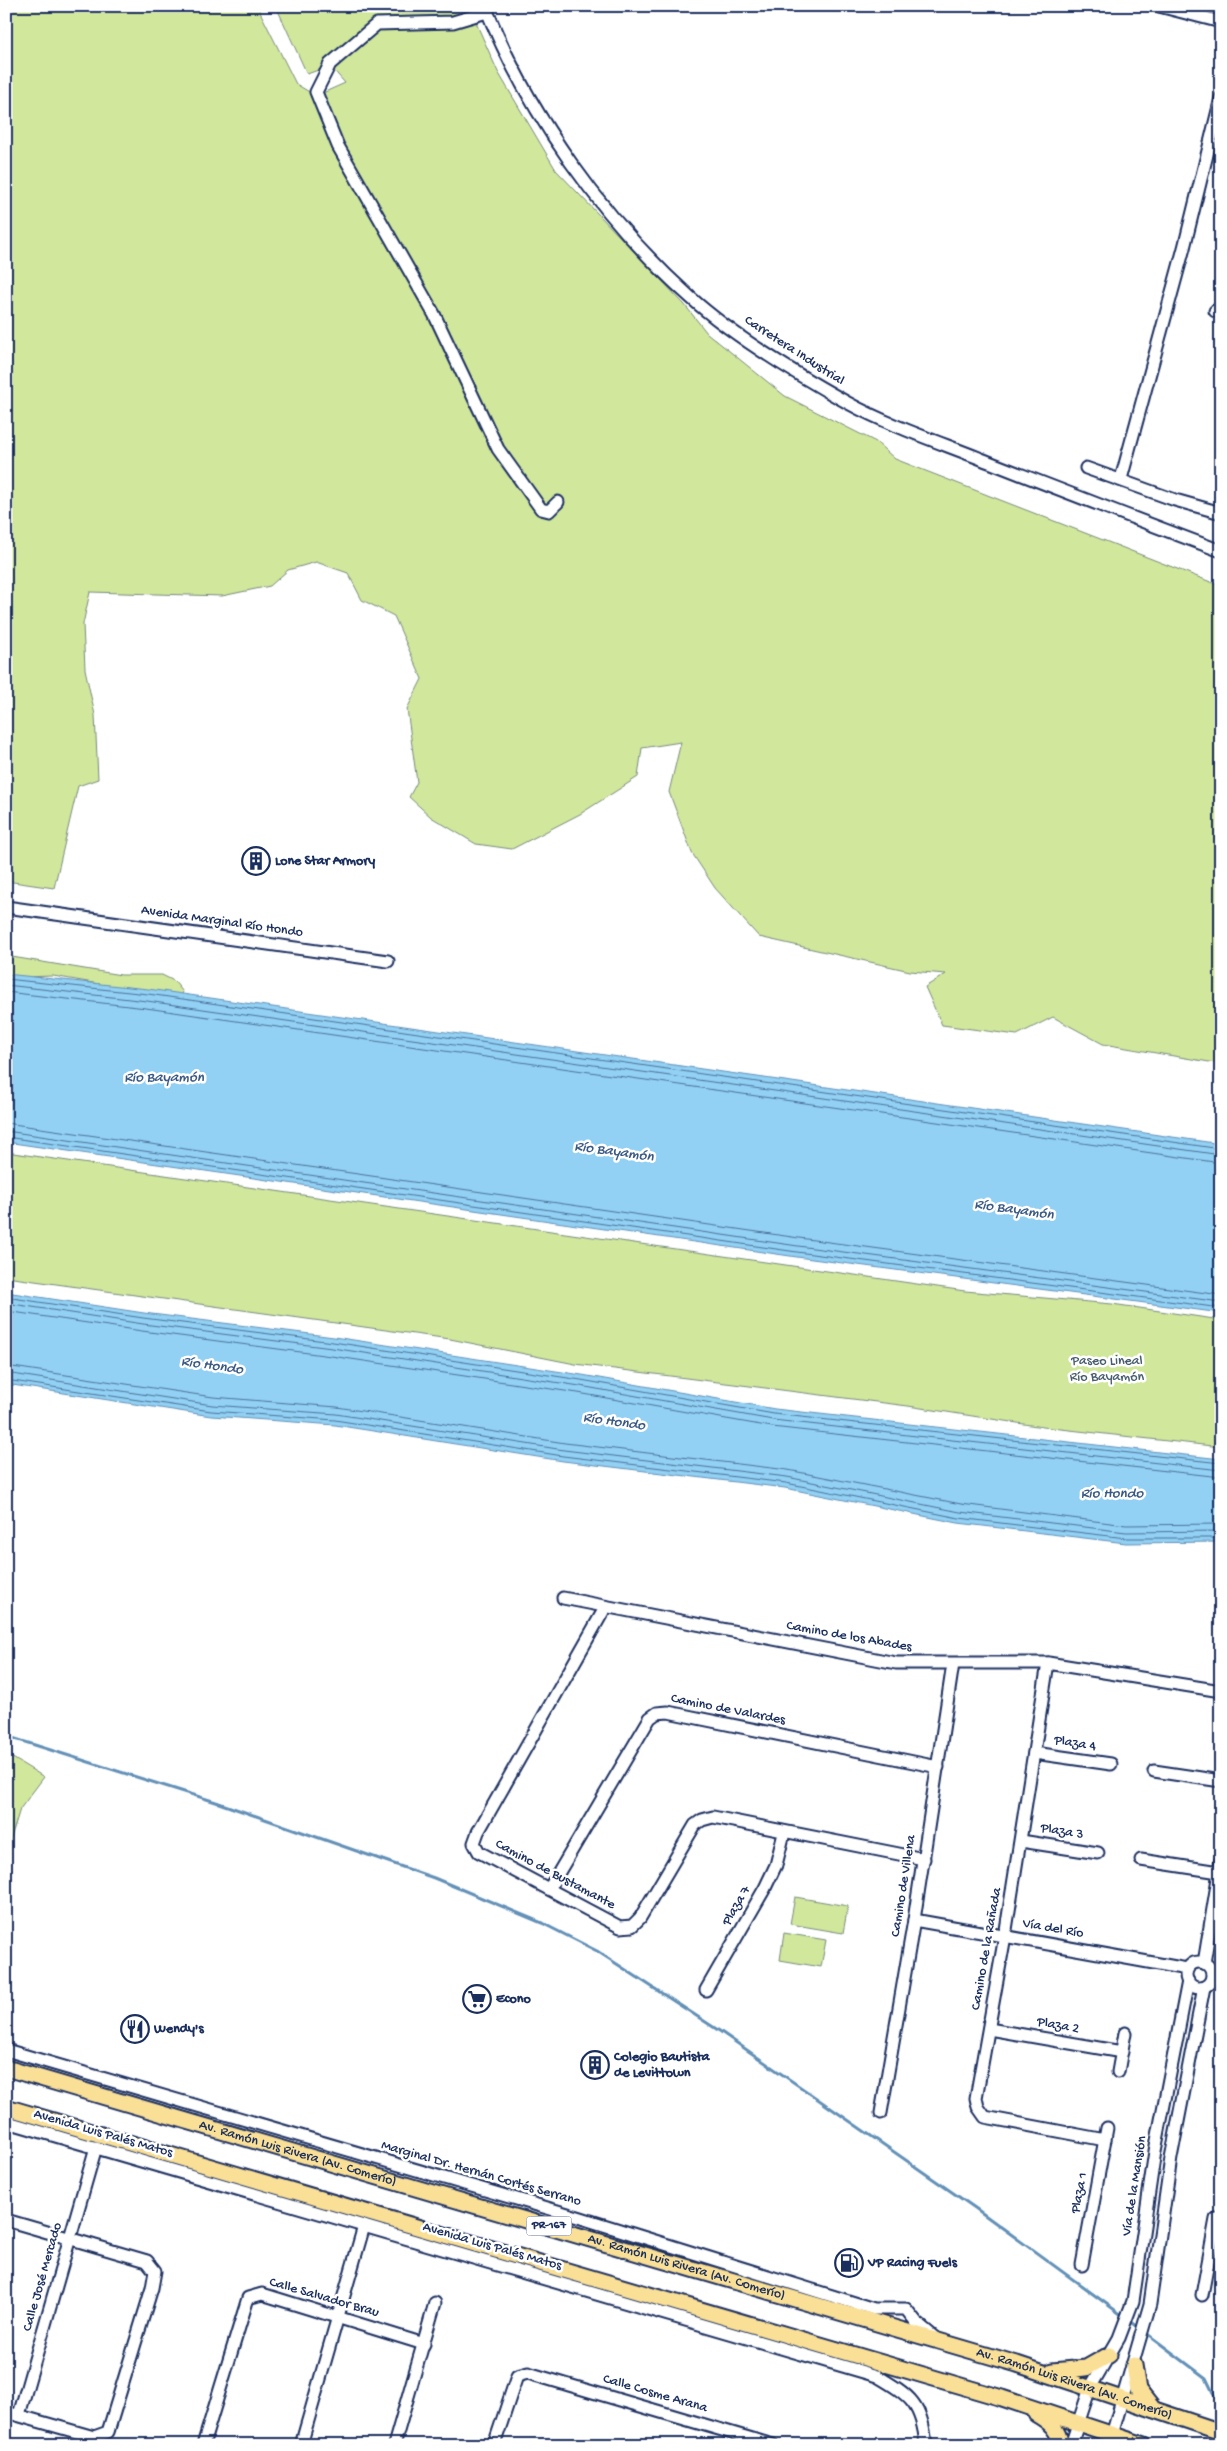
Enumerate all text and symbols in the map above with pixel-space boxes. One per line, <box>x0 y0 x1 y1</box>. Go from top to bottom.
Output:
street label: Carretera Industrial <box>741 312 847 390</box>
building icon: Lone Star Armory <box>241 846 271 876</box>
place label: Lone Star Armory <box>275 853 375 870</box>
street label: Avenida Marginal Río Hondo <box>140 902 304 942</box>
water label: Río Bayamón <box>124 1069 205 1087</box>
water label: Río Bayamón <box>573 1138 656 1167</box>
water label: Río Bayamón <box>973 1196 1056 1225</box>
water label: Río Hondo <box>180 1353 245 1379</box>
park label: Paseo Lineal Río Bayamón <box>1070 1353 1145 1386</box>
water label: Río Hondo <box>582 1409 647 1435</box>
water label: Río Hondo <box>1081 1485 1144 1503</box>
street label: Camino de los Abades <box>785 1618 914 1657</box>
street label: Camino de Valardes <box>669 1691 788 1730</box>
street label: Plaza 4 <box>1052 1732 1098 1756</box>
street label: Plaza 3 <box>1038 1820 1085 1844</box>
street label: Camino de Villena <box>888 1833 921 1938</box>
street label: Camino de Bustamante <box>492 1836 619 1914</box>
street label: Plaza 7 <box>718 1882 756 1930</box>
street label: Camino de la Rañada <box>968 1885 1006 2012</box>
street label: Vía del Río <box>1020 1915 1085 1943</box>
supermarket icon: Econo <box>462 1984 492 2014</box>
place label: Econo <box>496 1991 531 2008</box>
restaurant icon: Wendy's <box>120 2014 150 2044</box>
street label: Plaza 2 <box>1035 2014 1081 2038</box>
place label: Wendy's <box>153 2021 204 2038</box>
place label: Colegio Bautista de Levittown <box>613 2049 711 2082</box>
building icon: Colegio Bautista de Levittown <box>580 2050 610 2080</box>
street label: Avenida Luis Palés Matos <box>32 2106 175 2162</box>
street label: Av. Ramón Luis Rivera (Av. Comerío) <box>197 2116 399 2190</box>
street label: Vía de la Mansión <box>1119 2134 1151 2238</box>
street label: Marginal Dr. Hernán Cortés Serrano <box>379 2137 583 2211</box>
street label: Plaza 1 <box>1068 2171 1092 2216</box>
road number: PR-167 <box>526 2216 572 2236</box>
street label: Avenida Luis Palés Matos <box>421 2219 564 2275</box>
street label: Calle José Mercado <box>19 2221 67 2333</box>
street label: Av. Ramón Luis Rivera (Av. Comerío) <box>586 2230 787 2304</box>
fuel station icon: VP Racing Fuels <box>834 2248 864 2278</box>
place label: VP Racing Fuels <box>867 2255 958 2272</box>
street label: Calle Salvador Brau <box>267 2274 381 2322</box>
street label: Av. Ramón Luis Rivera (Av. Comerío) <box>974 2344 1174 2424</box>
street label: Calle Cosme Arana <box>601 2371 710 2417</box>

